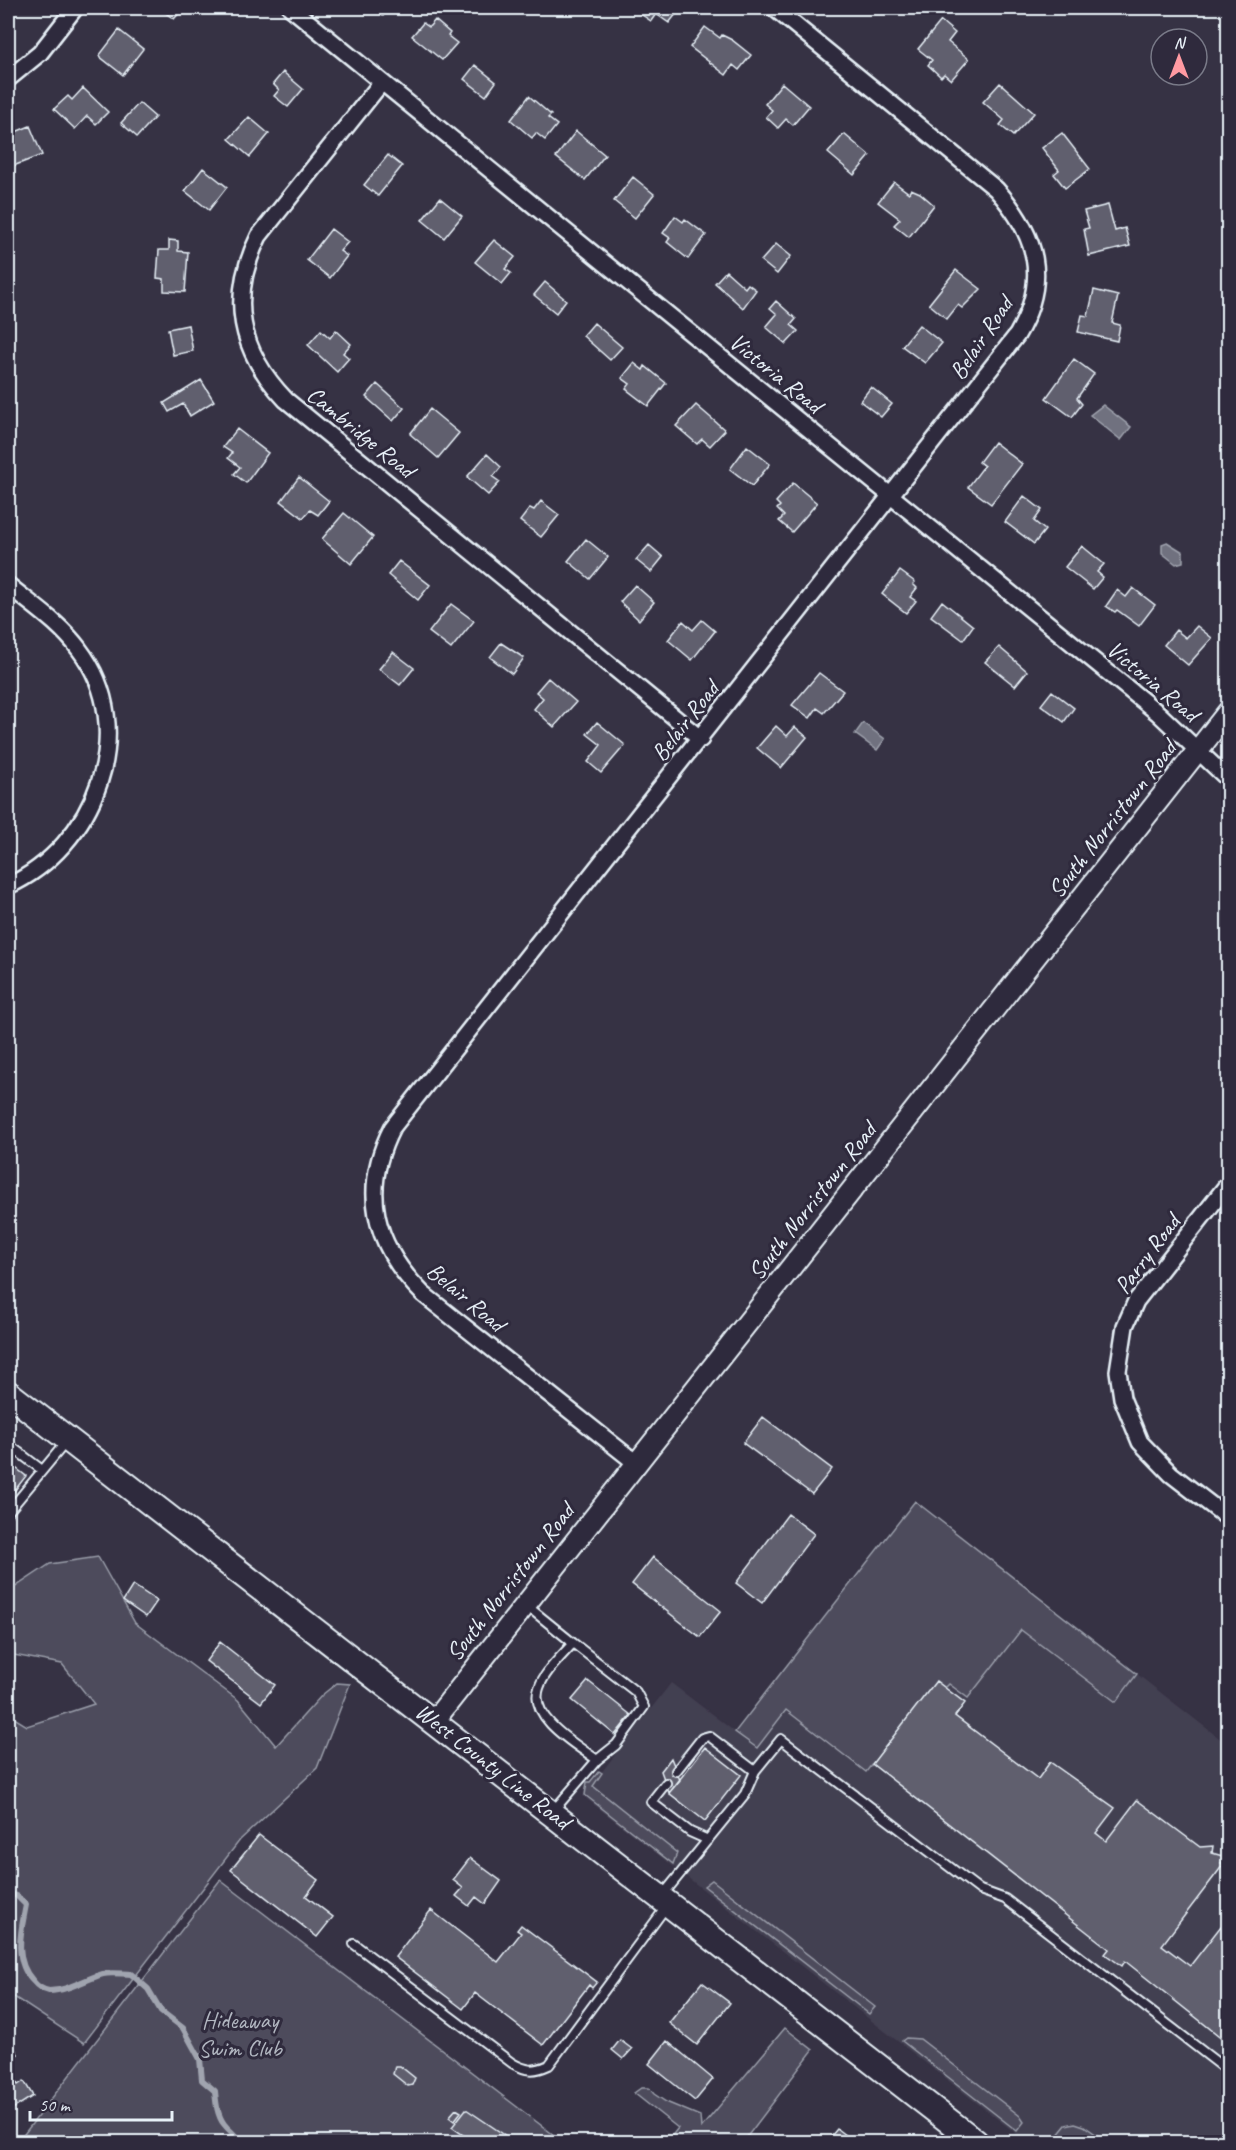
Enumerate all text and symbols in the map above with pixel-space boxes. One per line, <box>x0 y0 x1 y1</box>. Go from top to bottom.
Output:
north arrow <box>1149 27 1209 87</box>
text: N <box>1174 33 1187 53</box>
street label: Belair Road <box>942 288 1022 385</box>
street label: Victoria Road <box>723 326 831 422</box>
street label: Cambridge Road <box>301 379 424 487</box>
street label: Victoria Road <box>1101 634 1208 730</box>
street label: Belair Road <box>644 672 728 767</box>
street label: South Norristown Road <box>1041 731 1185 904</box>
street label: South Norristown Road <box>741 1113 885 1286</box>
street label: Parry Road <box>1107 1206 1189 1300</box>
street label: Belair Road <box>421 1256 514 1341</box>
street label: South Norristown Road <box>439 1494 583 1667</box>
street label: West County Line Road <box>409 1696 579 1838</box>
park label: Hideaway Swim Club <box>198 2005 283 2063</box>
scale bar <box>30 2084 172 2122</box>
text: 50 m <box>39 2094 72 2116</box>

